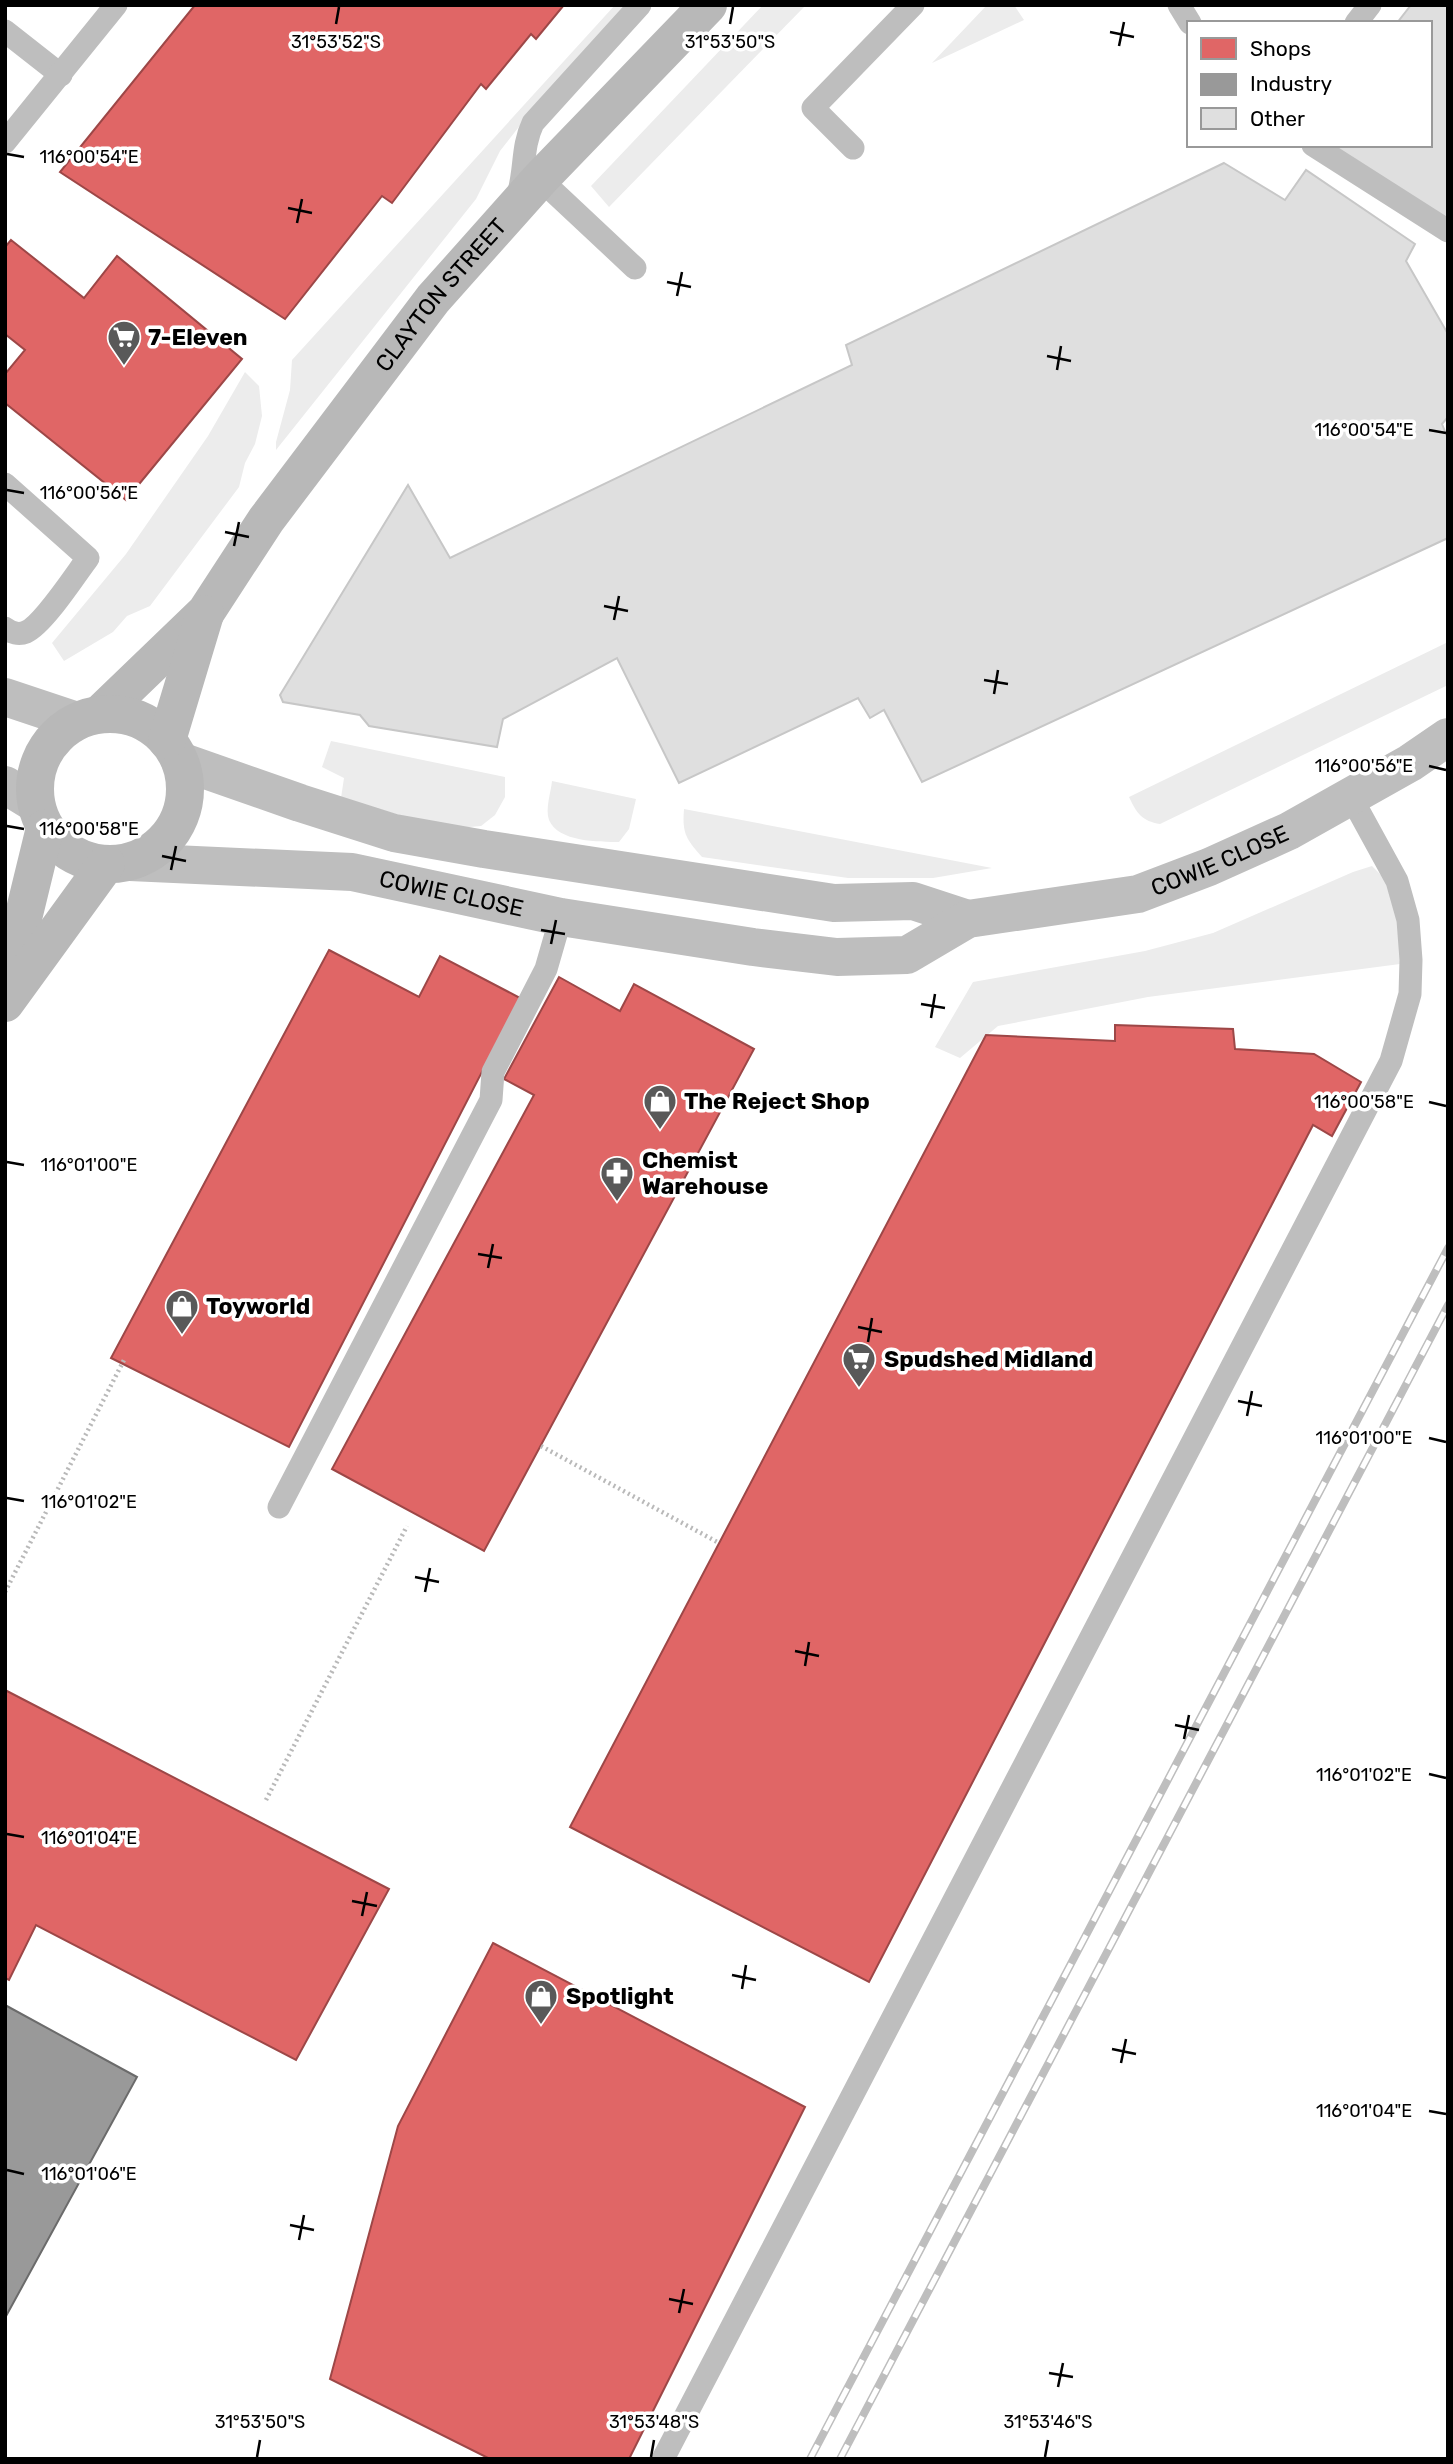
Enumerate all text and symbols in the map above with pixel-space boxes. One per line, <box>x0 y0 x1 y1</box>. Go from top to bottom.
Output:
legend <box>1187 21 1432 147</box>
text: 31°53'52"S <box>291 31 381 53</box>
text: 31°53'50"S <box>685 31 775 53</box>
text: Shops <box>1250 36 1311 61</box>
text: Industry <box>1250 71 1332 96</box>
text: Other <box>1250 106 1305 131</box>
text: 116°00'54"E <box>39 146 139 168</box>
street label: CLAYTON STREET <box>369 212 512 377</box>
supermarket icon: 7-Eleven <box>105 318 143 367</box>
place label: 7-Eleven <box>148 323 248 351</box>
text: 116°00'54"E <box>1314 419 1414 441</box>
text: 116°00'56"E <box>40 482 138 504</box>
text: 116°00'56"E <box>1315 755 1413 777</box>
text: 116°00'58"E <box>39 818 139 840</box>
street label: COWIE CLOSE <box>1147 819 1293 902</box>
street label: COWIE CLOSE <box>377 864 526 923</box>
shop icon: The Reject Shop <box>641 1082 679 1131</box>
place label: The Reject Shop <box>684 1087 870 1115</box>
text: 116°00'58"E <box>1314 1091 1414 1113</box>
place label: Chemist Warehouse <box>642 1146 768 1200</box>
text: 116°01'00"E <box>41 1154 137 1176</box>
pharmacy icon: Chemist Warehouse <box>598 1154 636 1203</box>
shop icon: Toyworld <box>163 1287 201 1336</box>
place label: Toyworld <box>206 1292 310 1320</box>
supermarket icon: Spudshed Midland <box>840 1340 878 1389</box>
place label: Spudshed Midland <box>884 1345 1093 1373</box>
text: 116°01'00"E <box>1316 1427 1412 1449</box>
text: 116°01'02"E <box>41 1491 137 1513</box>
text: 116°01'02"E <box>1316 1764 1412 1786</box>
text: 116°01'04"E <box>41 1827 137 1849</box>
shop icon: Spotlight <box>522 1977 560 2026</box>
place label: Spotlight <box>566 1982 674 2010</box>
text: 116°01'04"E <box>1316 2100 1412 2122</box>
text: 116°01'06"E <box>41 2163 137 2185</box>
text: 31°53'50"S <box>215 2411 305 2433</box>
text: 31°53'48"S <box>609 2411 699 2433</box>
text: 31°53'46"S <box>1004 2411 1093 2433</box>

